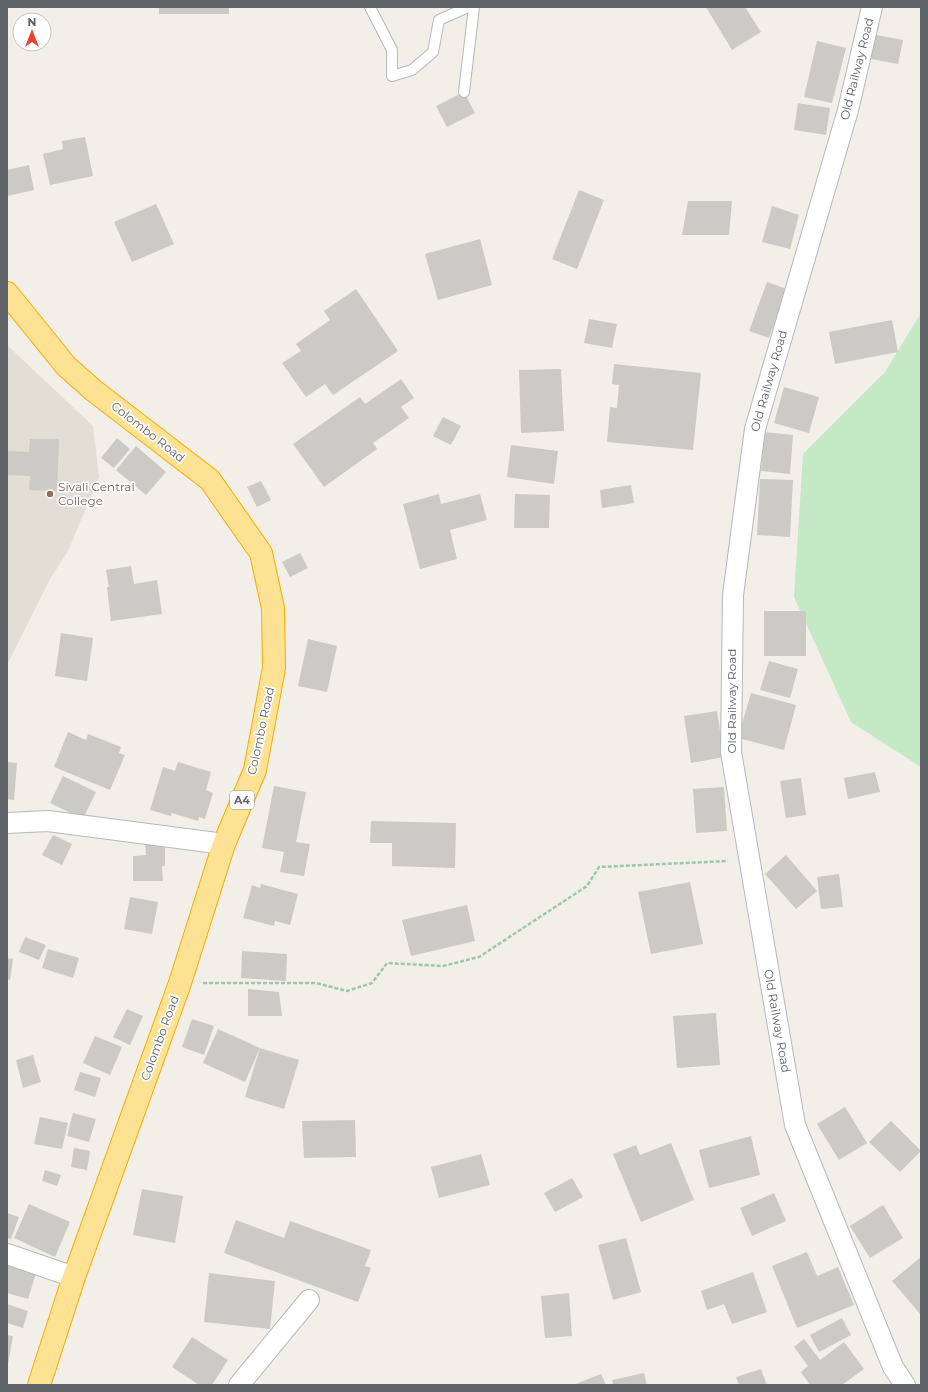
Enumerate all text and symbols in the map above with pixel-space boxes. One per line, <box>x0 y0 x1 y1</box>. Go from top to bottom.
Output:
north arrow <box>12 12 52 52</box>
text: N <box>28 15 36 29</box>
street label: Old Railway Road <box>837 16 876 122</box>
street label: Old Railway Road <box>747 328 790 433</box>
street label: Colombo Road <box>108 398 188 465</box>
place label: Sivali Central College <box>58 479 135 508</box>
marker: Sivali Central College <box>45 489 55 499</box>
street label: Old Railway Road <box>724 649 739 753</box>
street label: Colombo Road <box>244 686 277 776</box>
road number: A4 <box>230 791 254 809</box>
street label: Old Railway Road <box>761 968 794 1074</box>
street label: Colombo Road <box>137 993 182 1082</box>

